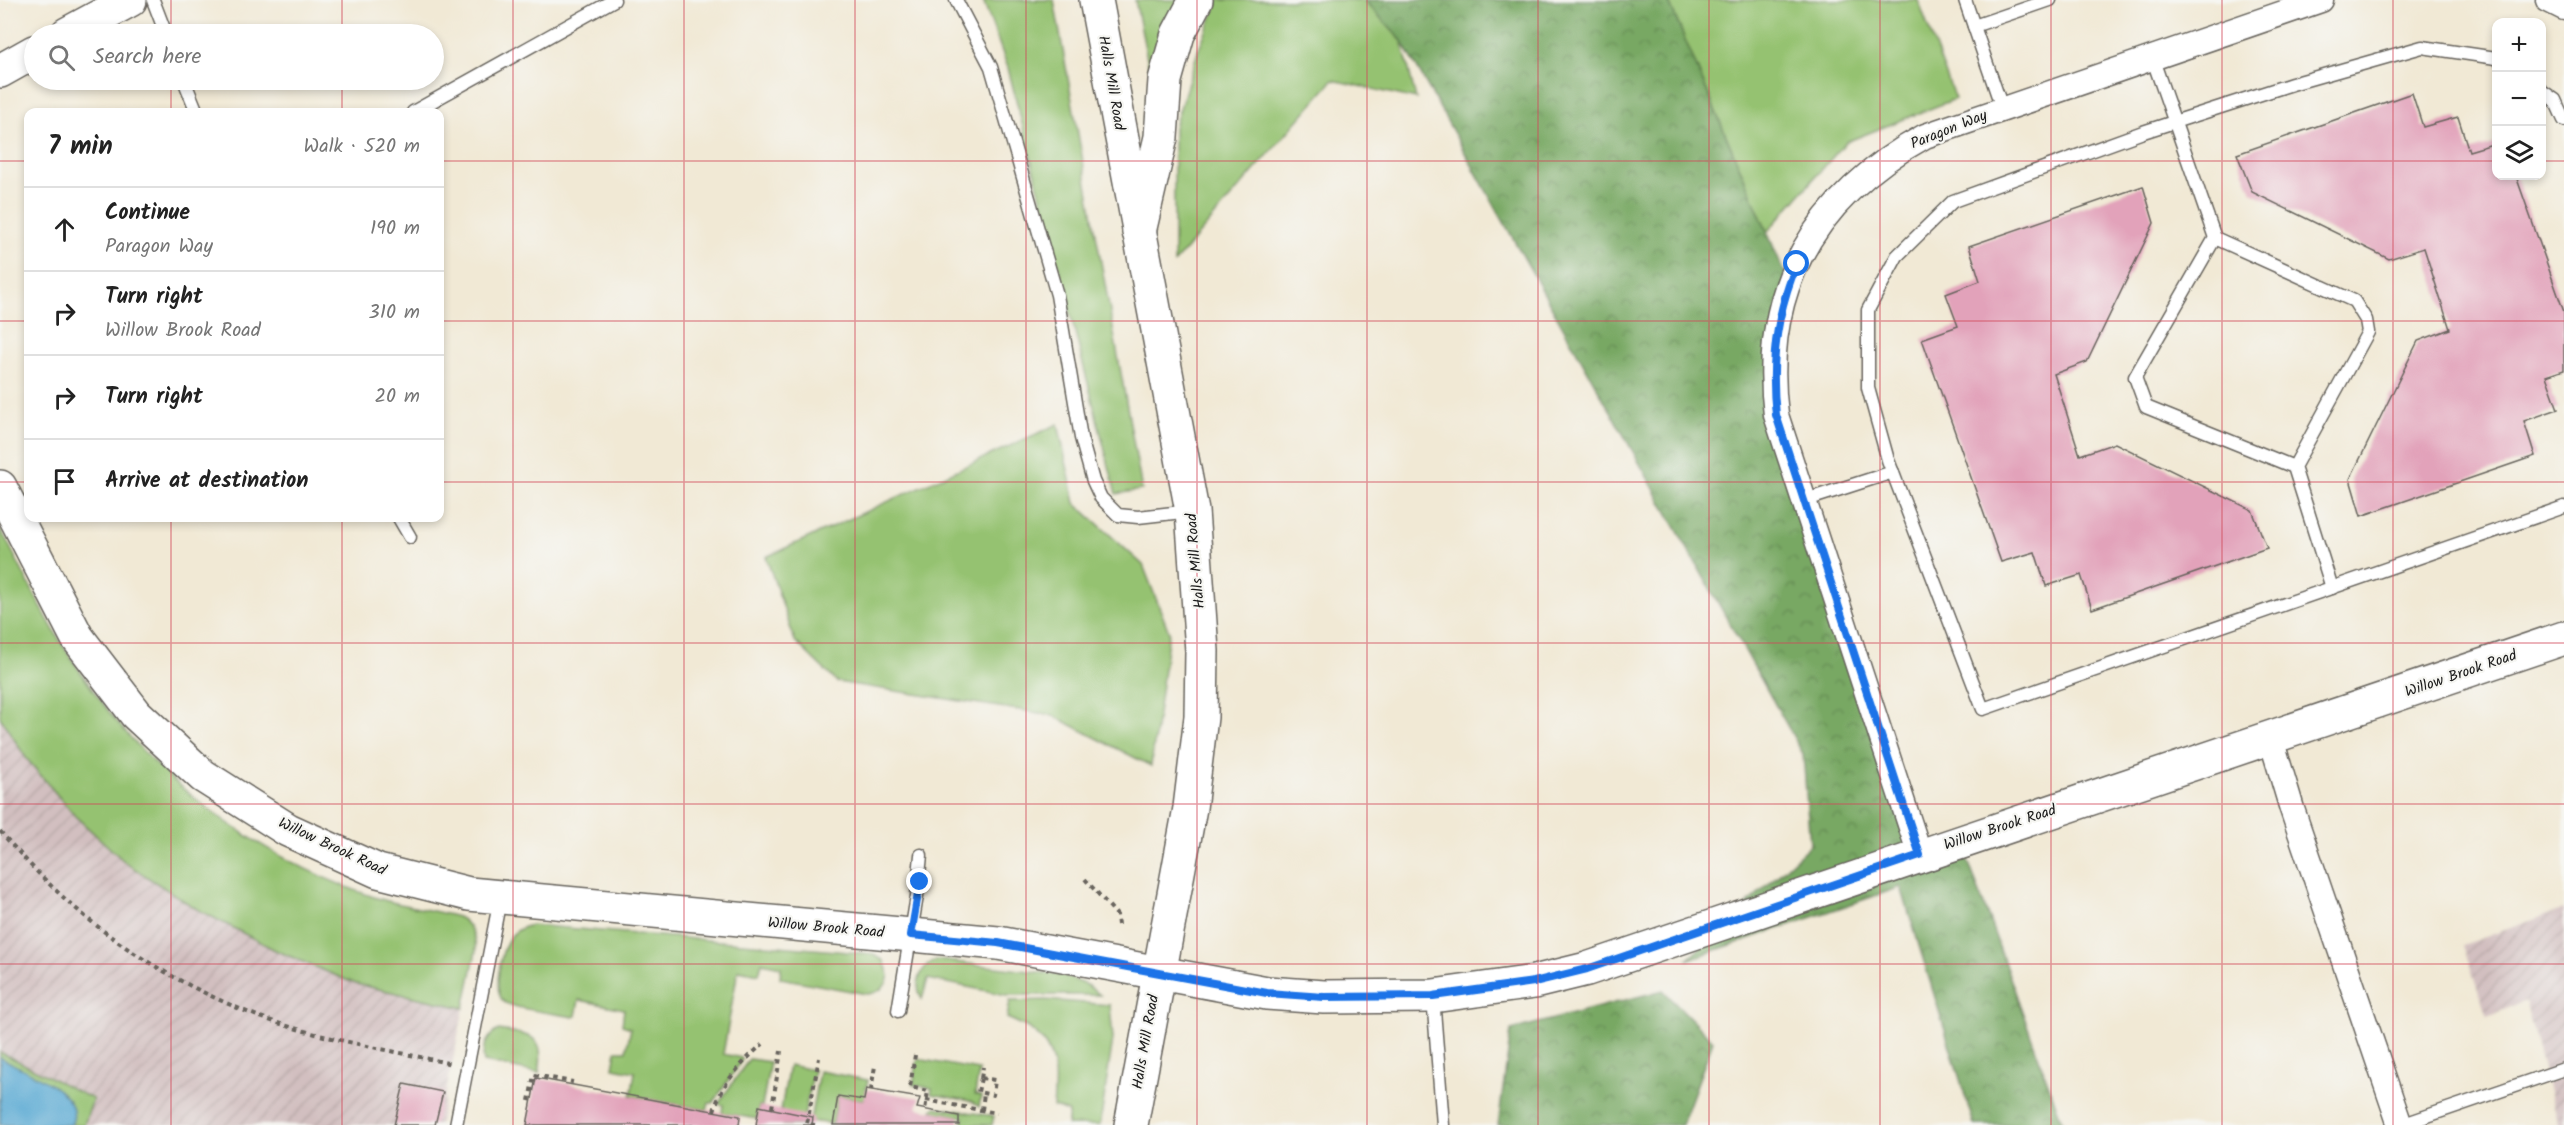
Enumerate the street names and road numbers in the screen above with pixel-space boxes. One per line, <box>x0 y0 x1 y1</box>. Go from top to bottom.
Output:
street label: Halls Mill Road <box>1091 34 1131 133</box>
street label: Paragon Way <box>1907 103 1992 156</box>
street label: Halls Mill Road <box>1180 512 1212 610</box>
street label: Willow Brook Road <box>2402 643 2521 704</box>
street label: Willow Brook Road <box>1941 798 2060 857</box>
street label: Willow Brook Road <box>274 811 390 883</box>
street label: Willow Brook Road <box>767 911 886 945</box>
street label: Halls Mill Road <box>1126 992 1166 1091</box>

